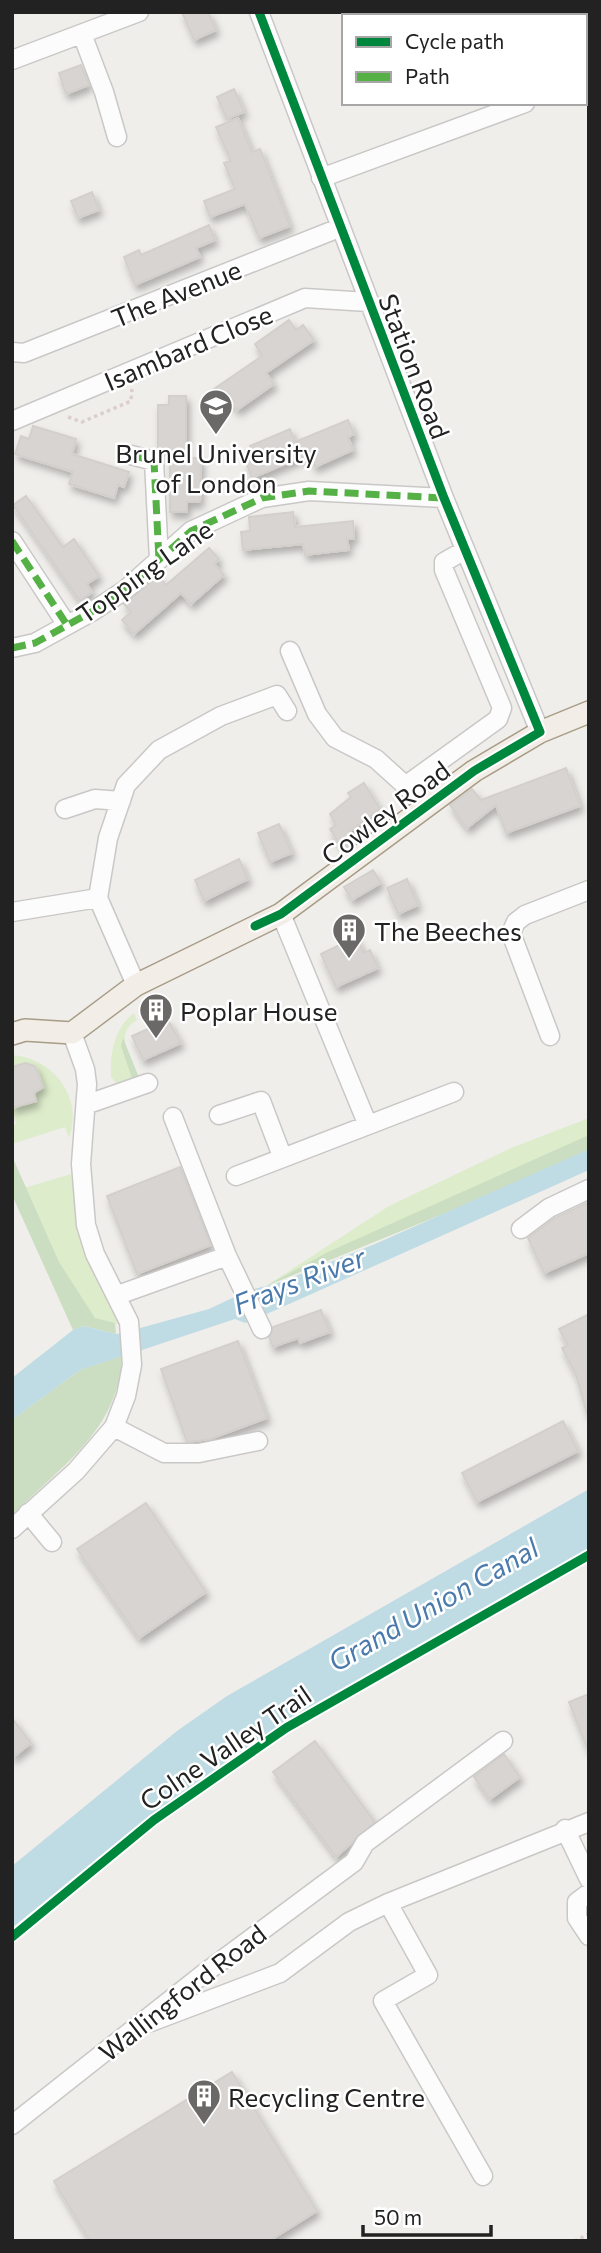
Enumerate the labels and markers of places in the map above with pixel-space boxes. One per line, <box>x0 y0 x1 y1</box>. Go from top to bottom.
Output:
school or university icon: Brunel University of London <box>197 387 235 436</box>
place label: Brunel University of London <box>115 437 317 498</box>
building icon: The Beeches <box>330 911 368 960</box>
place label: The Beeches <box>374 915 522 946</box>
building icon: Poplar House <box>137 991 175 1040</box>
place label: Poplar House <box>180 995 337 1026</box>
building icon: Recycling Centre <box>185 2077 223 2126</box>
place label: Recycling Centre <box>228 2081 425 2112</box>

